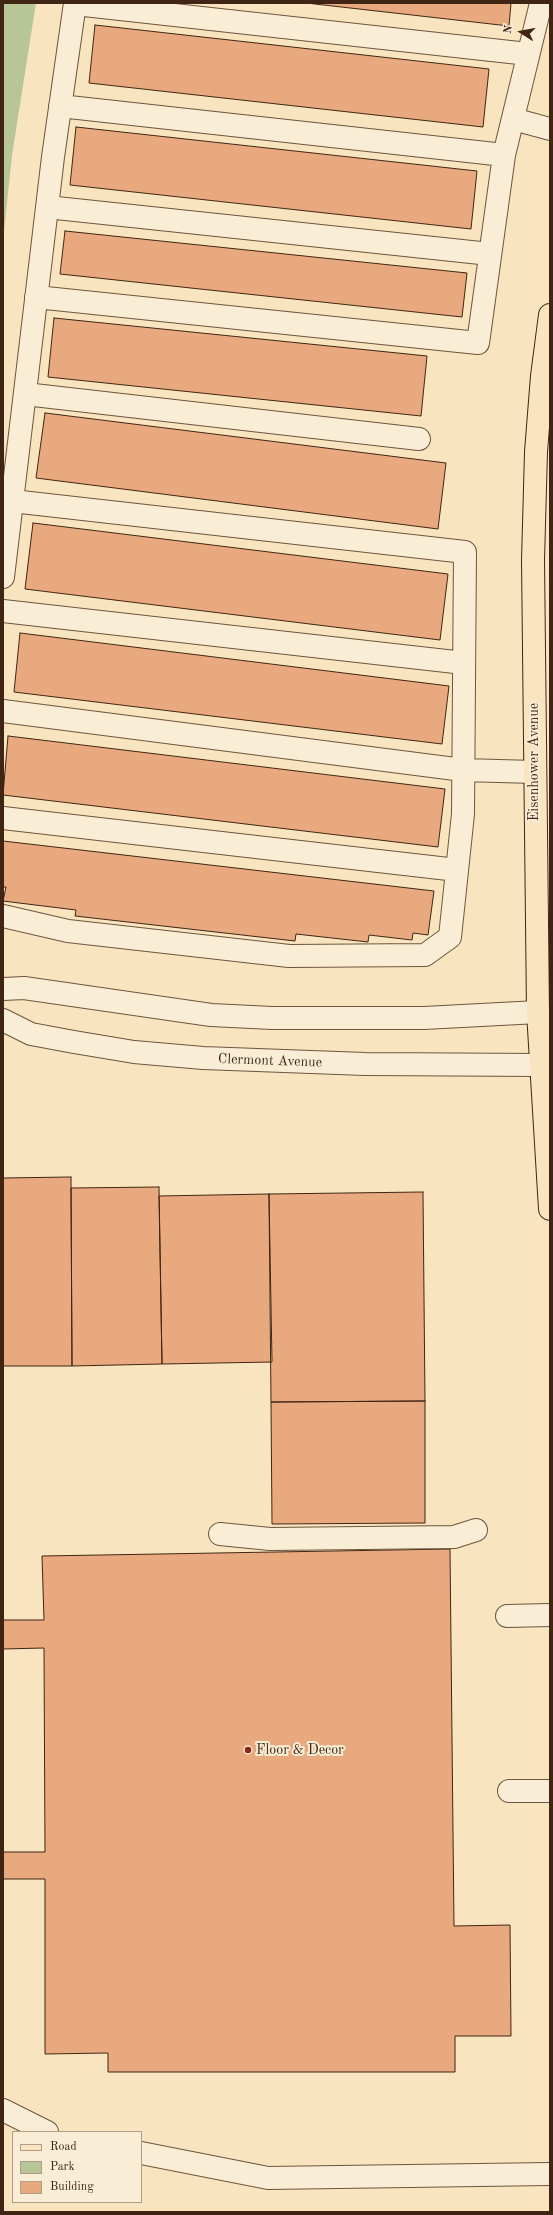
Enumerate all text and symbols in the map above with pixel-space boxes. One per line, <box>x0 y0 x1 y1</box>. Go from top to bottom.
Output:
north arrow <box>501 12 541 52</box>
text: N <box>503 24 515 35</box>
street label: Eisenhower Avenue <box>526 703 542 821</box>
street label: Clermont Avenue <box>218 1051 322 1071</box>
place label: Floor & Decor <box>256 1742 344 1758</box>
marker: Floor & Decor <box>243 1745 253 1755</box>
legend <box>12 2131 142 2203</box>
text: Road <box>50 2141 77 2153</box>
text: Park <box>50 2161 75 2173</box>
text: Building <box>50 2181 94 2193</box>

